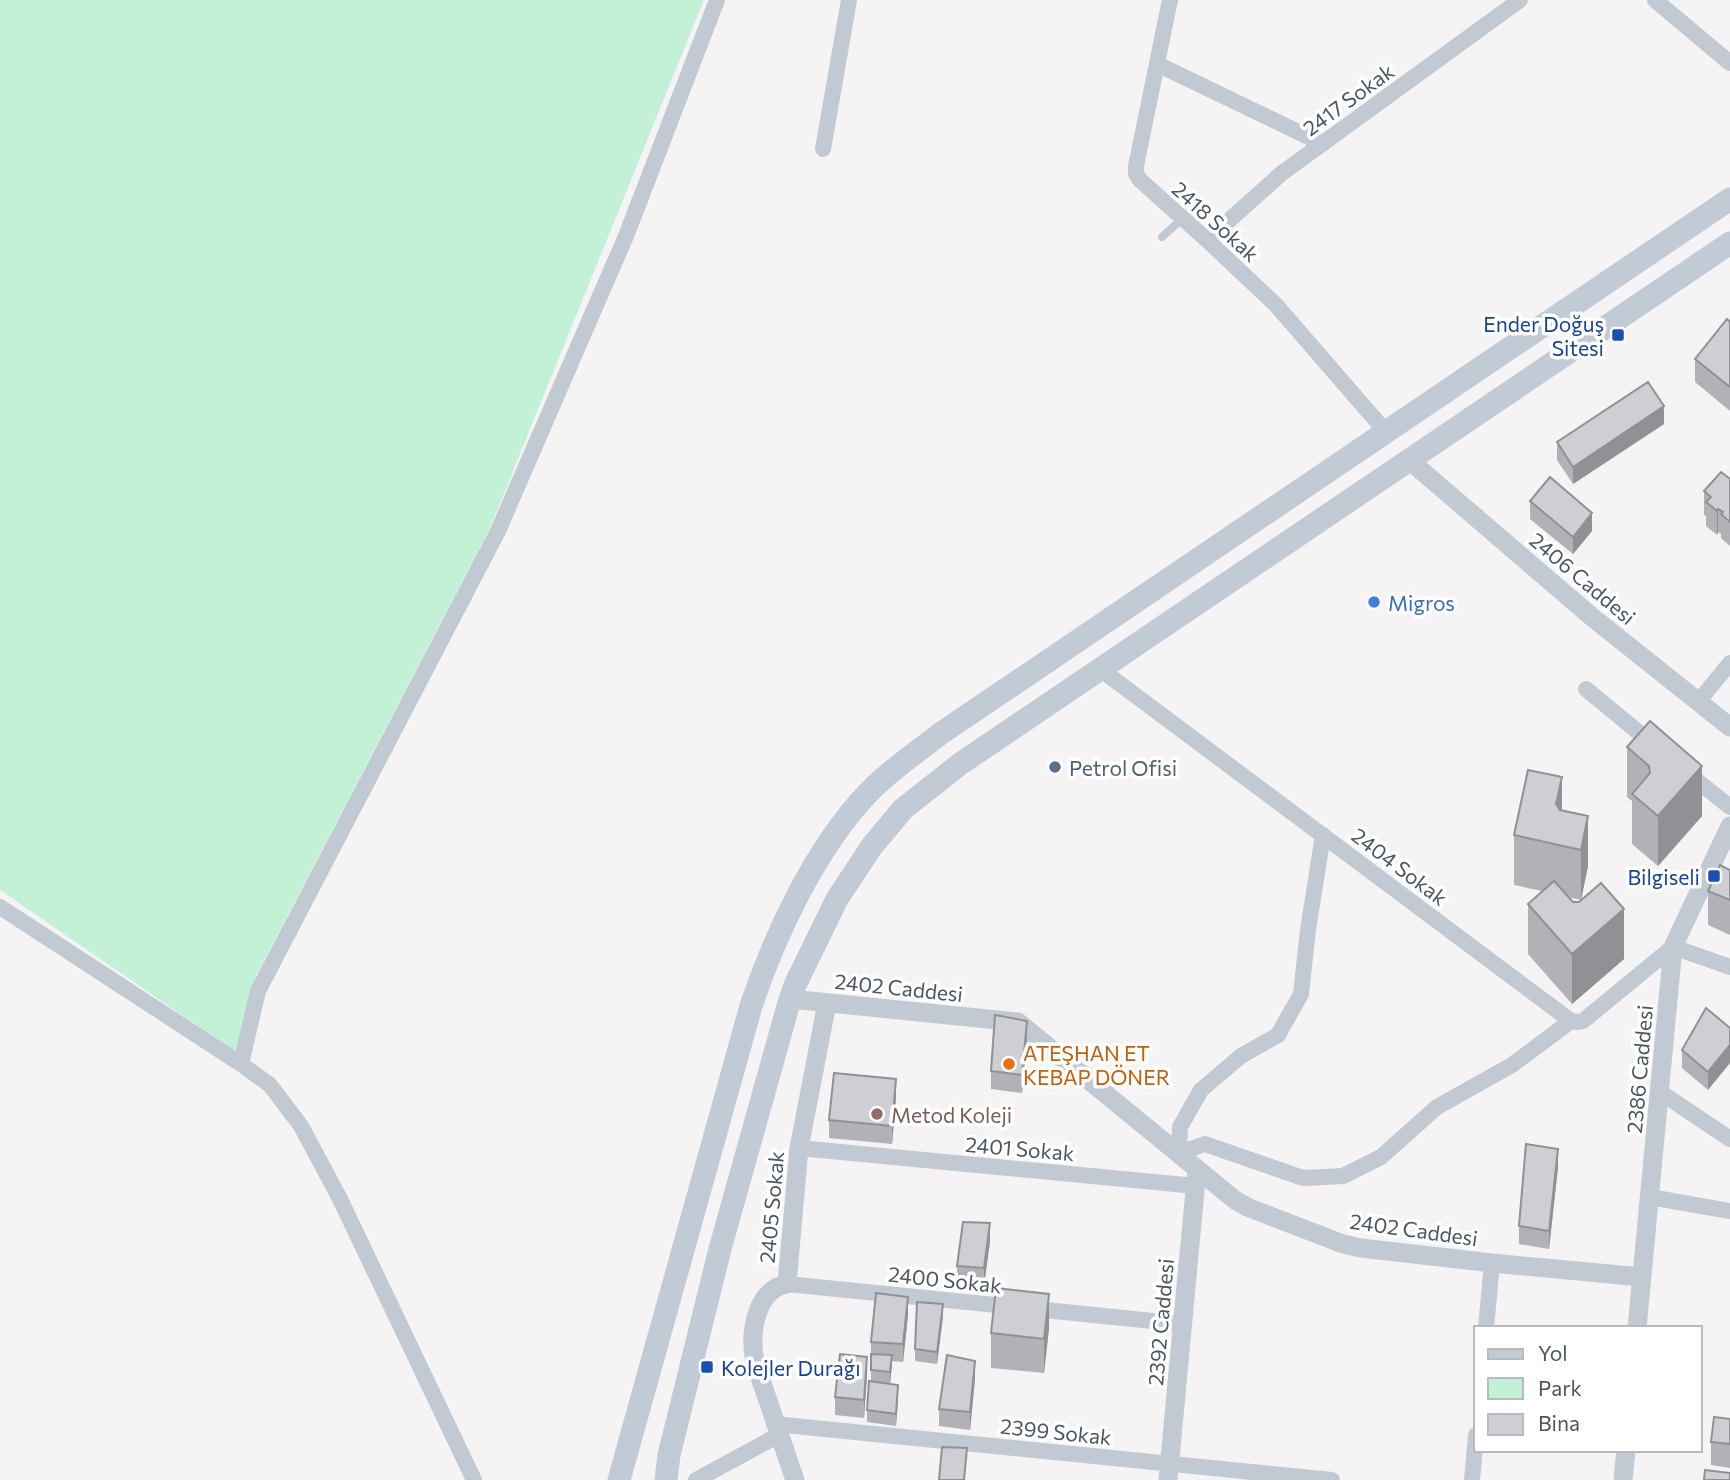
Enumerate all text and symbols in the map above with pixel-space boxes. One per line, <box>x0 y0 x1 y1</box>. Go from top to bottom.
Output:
street label: 2417 Sokak <box>1298 58 1398 140</box>
street label: 2418 Sokak <box>1168 176 1264 266</box>
place label: Ender Doğuş Sitesi <box>1483 311 1604 360</box>
marker: Ender Doğuş Sitesi <box>1610 327 1626 343</box>
street label: 2406 Caddesi <box>1525 527 1641 629</box>
place label: Migros <box>1388 590 1455 615</box>
marker: Migros <box>1366 594 1382 610</box>
place label: Petrol Ofisi <box>1069 755 1177 780</box>
marker: Petrol Ofisi <box>1047 759 1063 775</box>
street label: 2404 Sokak <box>1347 822 1453 910</box>
place label: Bilgiseli <box>1628 864 1700 889</box>
marker: Bilgiseli <box>1706 868 1722 884</box>
street label: 2402 Caddesi <box>834 968 964 1006</box>
street label: 2386 Caddesi <box>1621 1004 1657 1134</box>
place label: ATEŞHAN ET KEBAP DÖNER <box>1023 1040 1170 1089</box>
marker: ATEŞHAN ET KEBAP DÖNER <box>1001 1056 1017 1072</box>
place label: Metod Koleji <box>891 1102 1012 1127</box>
marker: Metod Koleji <box>869 1106 885 1122</box>
street label: 2401 Sokak <box>965 1131 1075 1165</box>
street label: 2405 Sokak <box>754 1150 788 1264</box>
street label: 2402 Caddesi <box>1348 1208 1480 1250</box>
street label: 2392 Caddesi <box>1142 1257 1178 1387</box>
street label: 2400 Sokak <box>887 1261 1003 1297</box>
legend <box>1474 1326 1702 1452</box>
text: Yol <box>1538 1340 1568 1365</box>
place label: Kolejler Durağı <box>721 1355 861 1380</box>
marker: Kolejler Durağı <box>699 1359 715 1375</box>
text: Park <box>1538 1375 1582 1400</box>
text: Bina <box>1538 1410 1580 1435</box>
street label: 2399 Sokak <box>999 1413 1113 1449</box>

